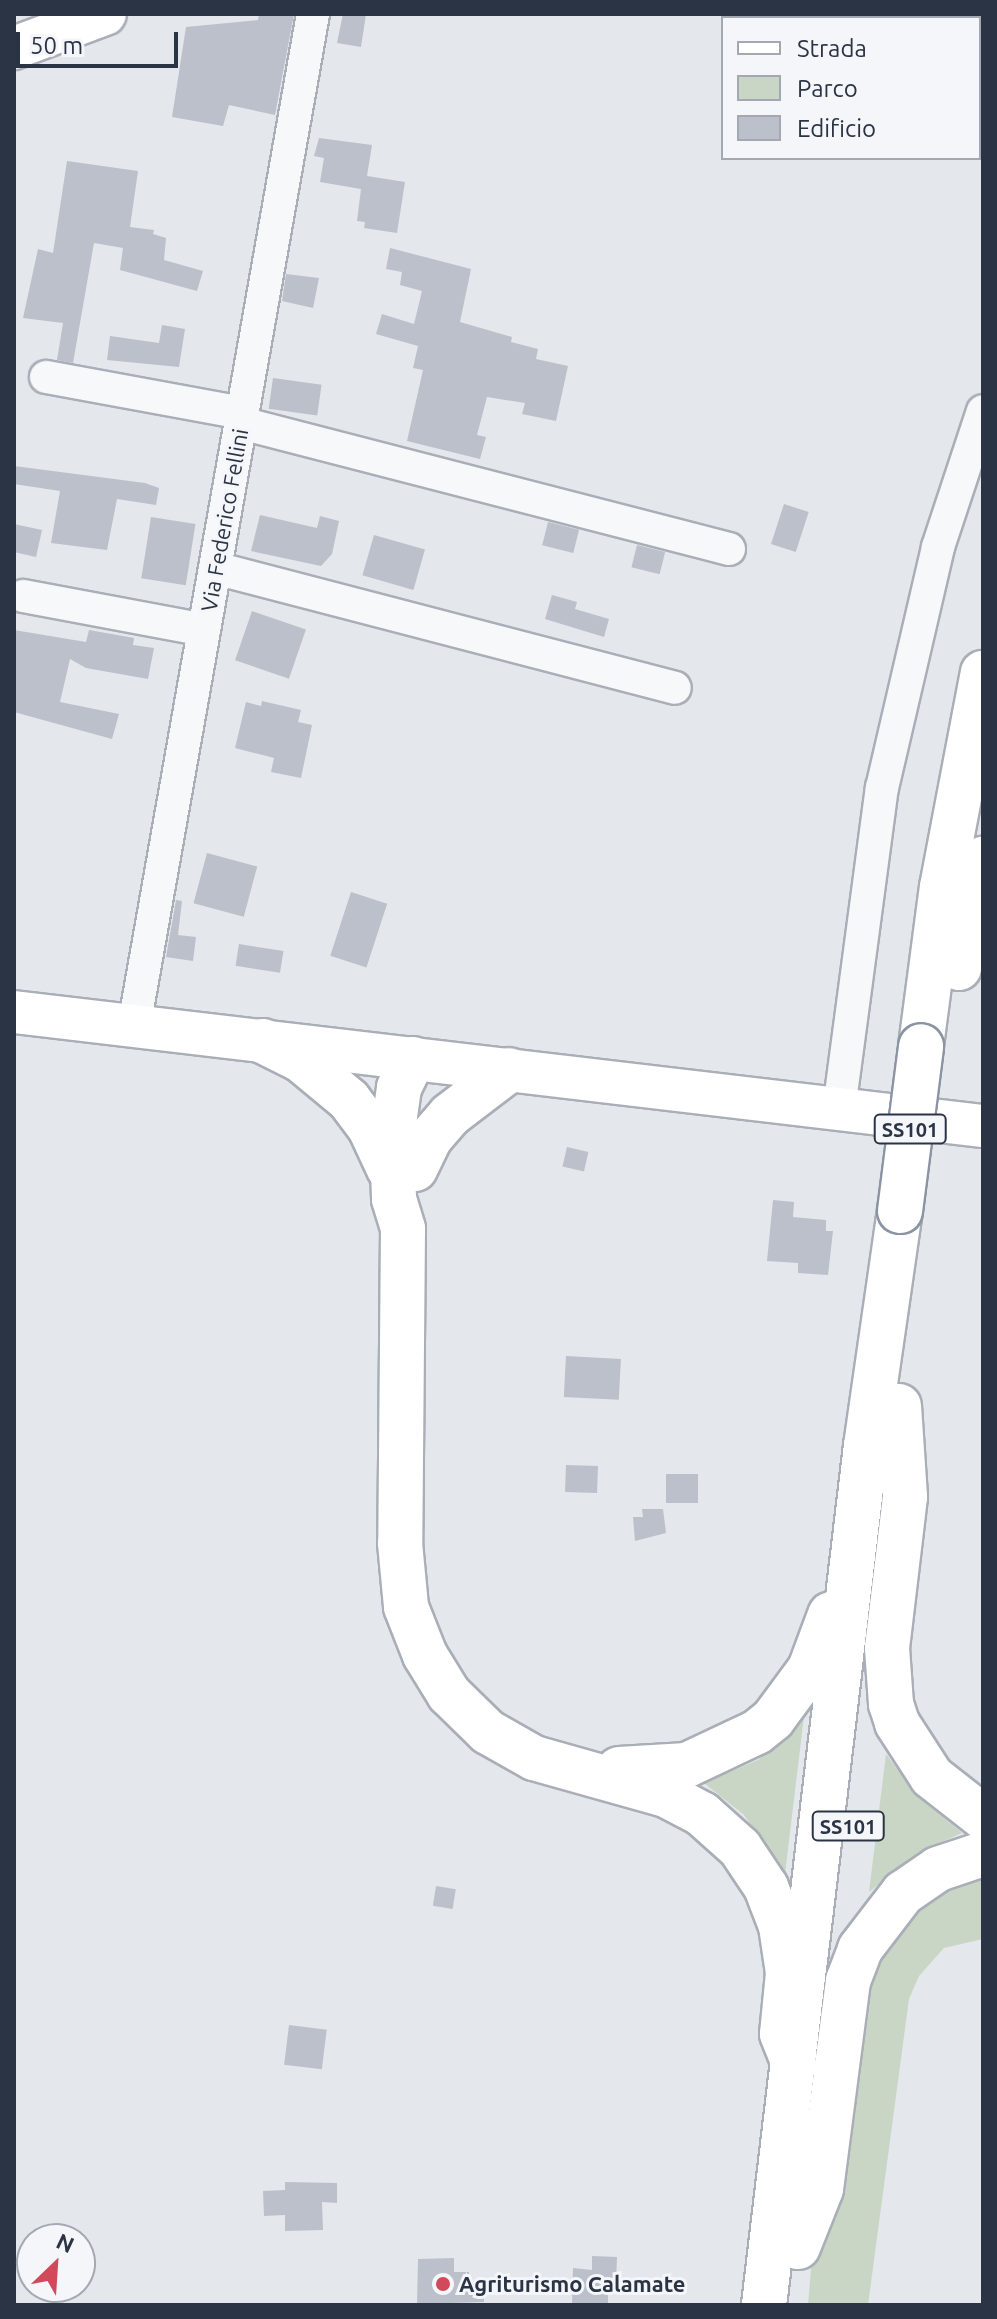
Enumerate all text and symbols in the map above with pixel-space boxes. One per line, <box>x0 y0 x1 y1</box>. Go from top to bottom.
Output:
scale bar <box>20 16 182 66</box>
legend <box>721 16 981 160</box>
text: 50 m <box>30 32 83 59</box>
text: Strada <box>797 35 867 62</box>
text: Parco <box>797 75 858 102</box>
text: Edificio <box>797 115 876 142</box>
street label: Via Federico Fellini <box>195 426 253 614</box>
road number: SS101 <box>872 1113 948 1145</box>
road number: SS101 <box>810 1810 886 1842</box>
north arrow <box>16 2223 96 2303</box>
text: N <box>53 2228 78 2257</box>
place label: Agriturismo Calamate <box>459 2271 685 2297</box>
marker: Agriturismo Calamate <box>434 2275 452 2293</box>

